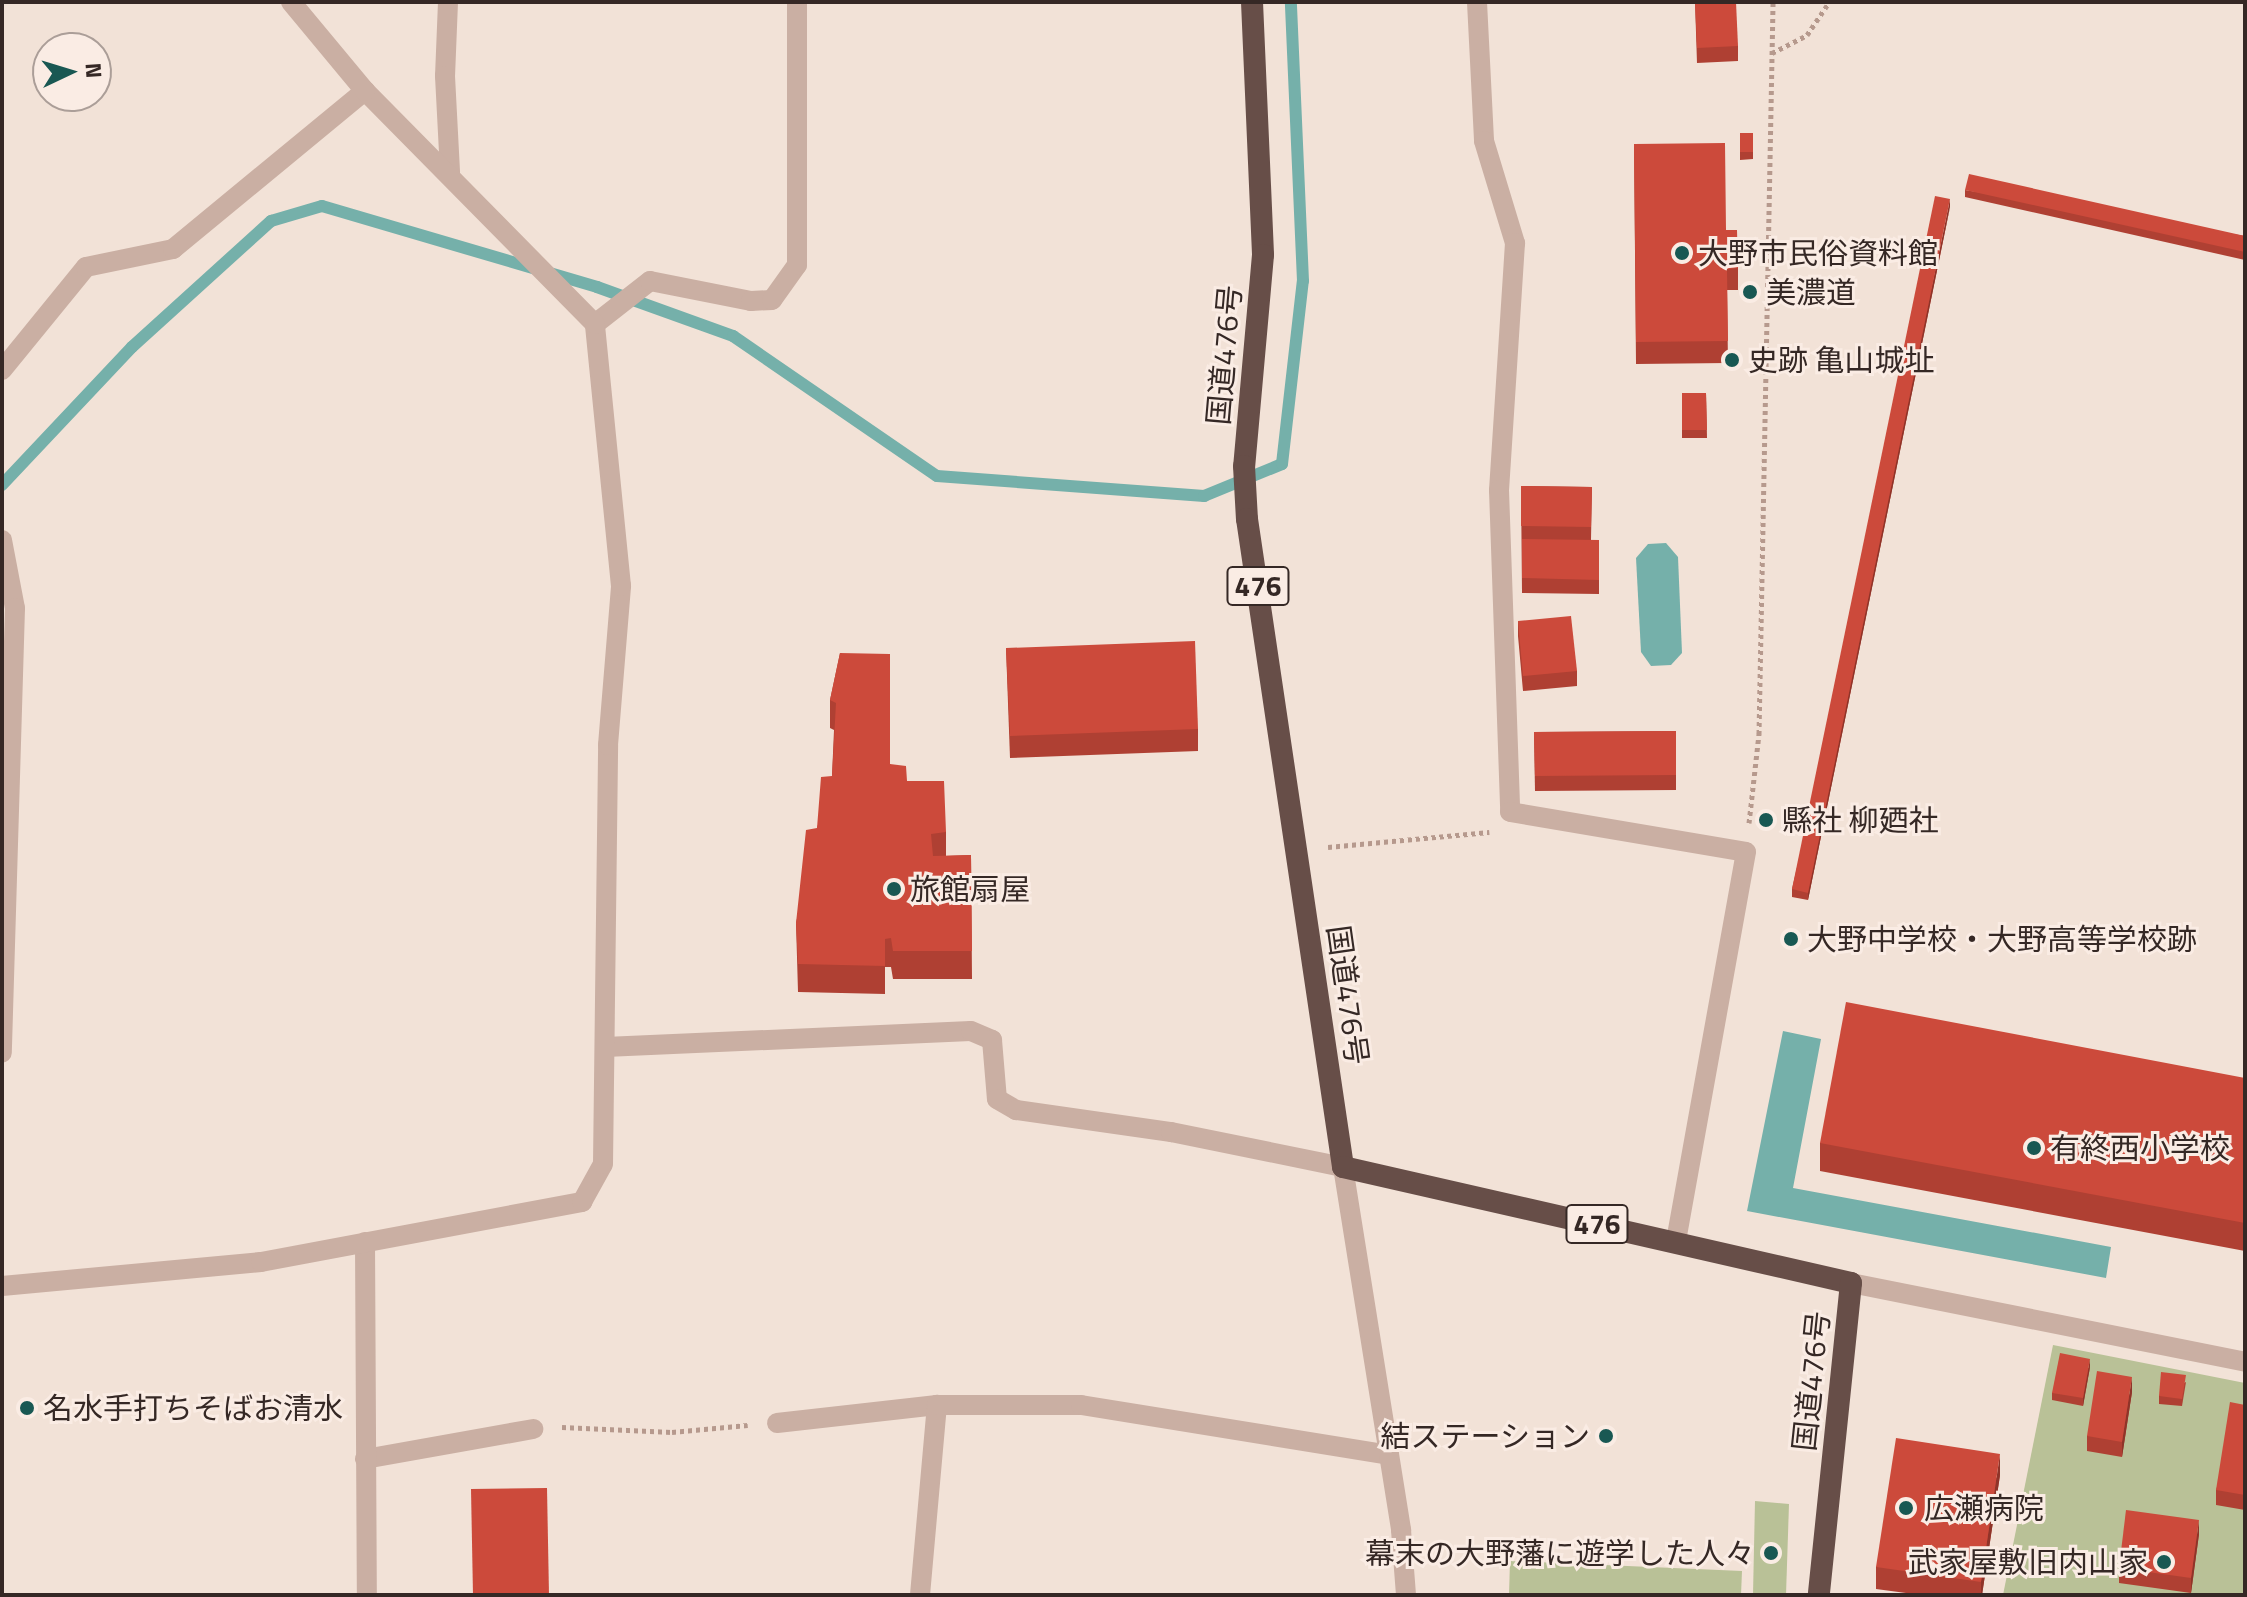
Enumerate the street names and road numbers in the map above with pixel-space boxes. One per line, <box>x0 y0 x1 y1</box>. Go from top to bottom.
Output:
street label: 国道476号 <box>1200 283 1248 427</box>
road number: 476 <box>1226 562 1290 610</box>
street label: 国道476号 <box>1320 923 1376 1067</box>
road number: 476 <box>1565 1200 1629 1248</box>
street label: 国道476号 <box>1786 1309 1836 1453</box>

